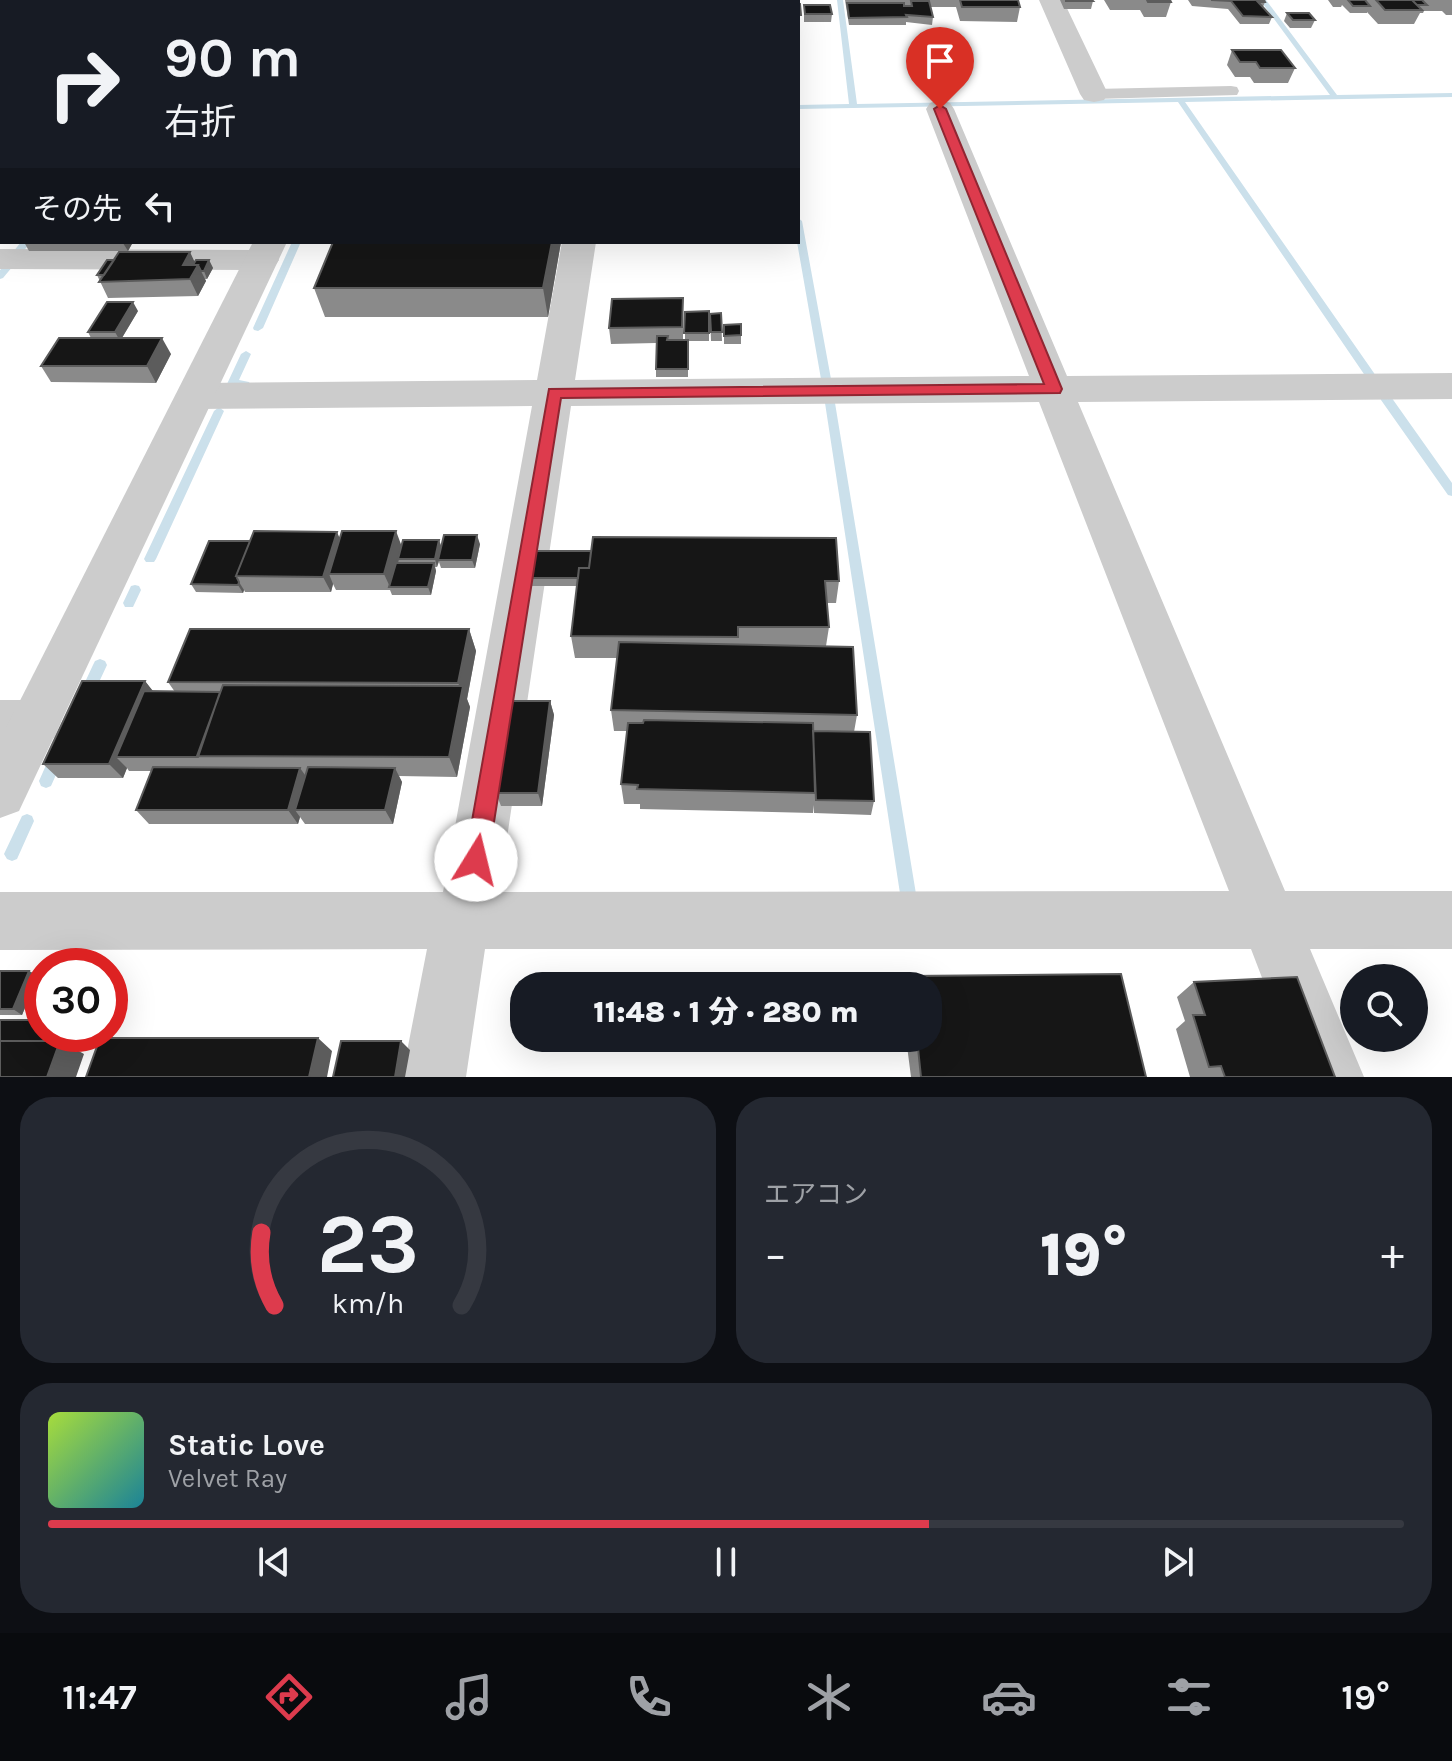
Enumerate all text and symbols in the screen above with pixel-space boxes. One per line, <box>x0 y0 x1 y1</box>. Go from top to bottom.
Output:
text: 90 m <box>164 25 301 90</box>
pin <box>906 27 974 109</box>
icon: right <box>32 32 136 136</box>
icon: arrive <box>918 39 962 83</box>
text: 右折 <box>164 101 236 143</box>
icon: left <box>138 184 182 228</box>
text: その先 <box>32 191 122 227</box>
position arrow <box>434 818 518 902</box>
speed limit sign: 30 <box>24 948 128 1052</box>
map controls <box>1340 964 1428 1052</box>
button: search <box>1340 964 1428 1052</box>
text: 11:48 · 1 分 · 280 m <box>593 994 859 1030</box>
text: エアコン <box>764 1179 868 1210</box>
text: 23 <box>317 1196 419 1293</box>
text: 19° <box>1040 1220 1128 1290</box>
text: − <box>764 1229 787 1280</box>
text: + <box>1381 1229 1404 1280</box>
text: km/h <box>332 1287 404 1320</box>
text: Static Love <box>168 1427 325 1463</box>
text: Velvet Ray <box>168 1463 287 1494</box>
icon: previous <box>252 1540 296 1584</box>
icon: pause <box>704 1540 748 1584</box>
icon: next <box>1156 1540 1200 1584</box>
icon: directions <box>261 1669 317 1725</box>
icon: music <box>441 1669 497 1725</box>
icon: phone <box>621 1669 677 1725</box>
icon: climate <box>801 1669 857 1725</box>
icon: car <box>981 1669 1037 1725</box>
icon: filters <box>1161 1669 1217 1725</box>
text: 11:47 <box>62 1676 137 1718</box>
text: 19° <box>1341 1676 1390 1718</box>

